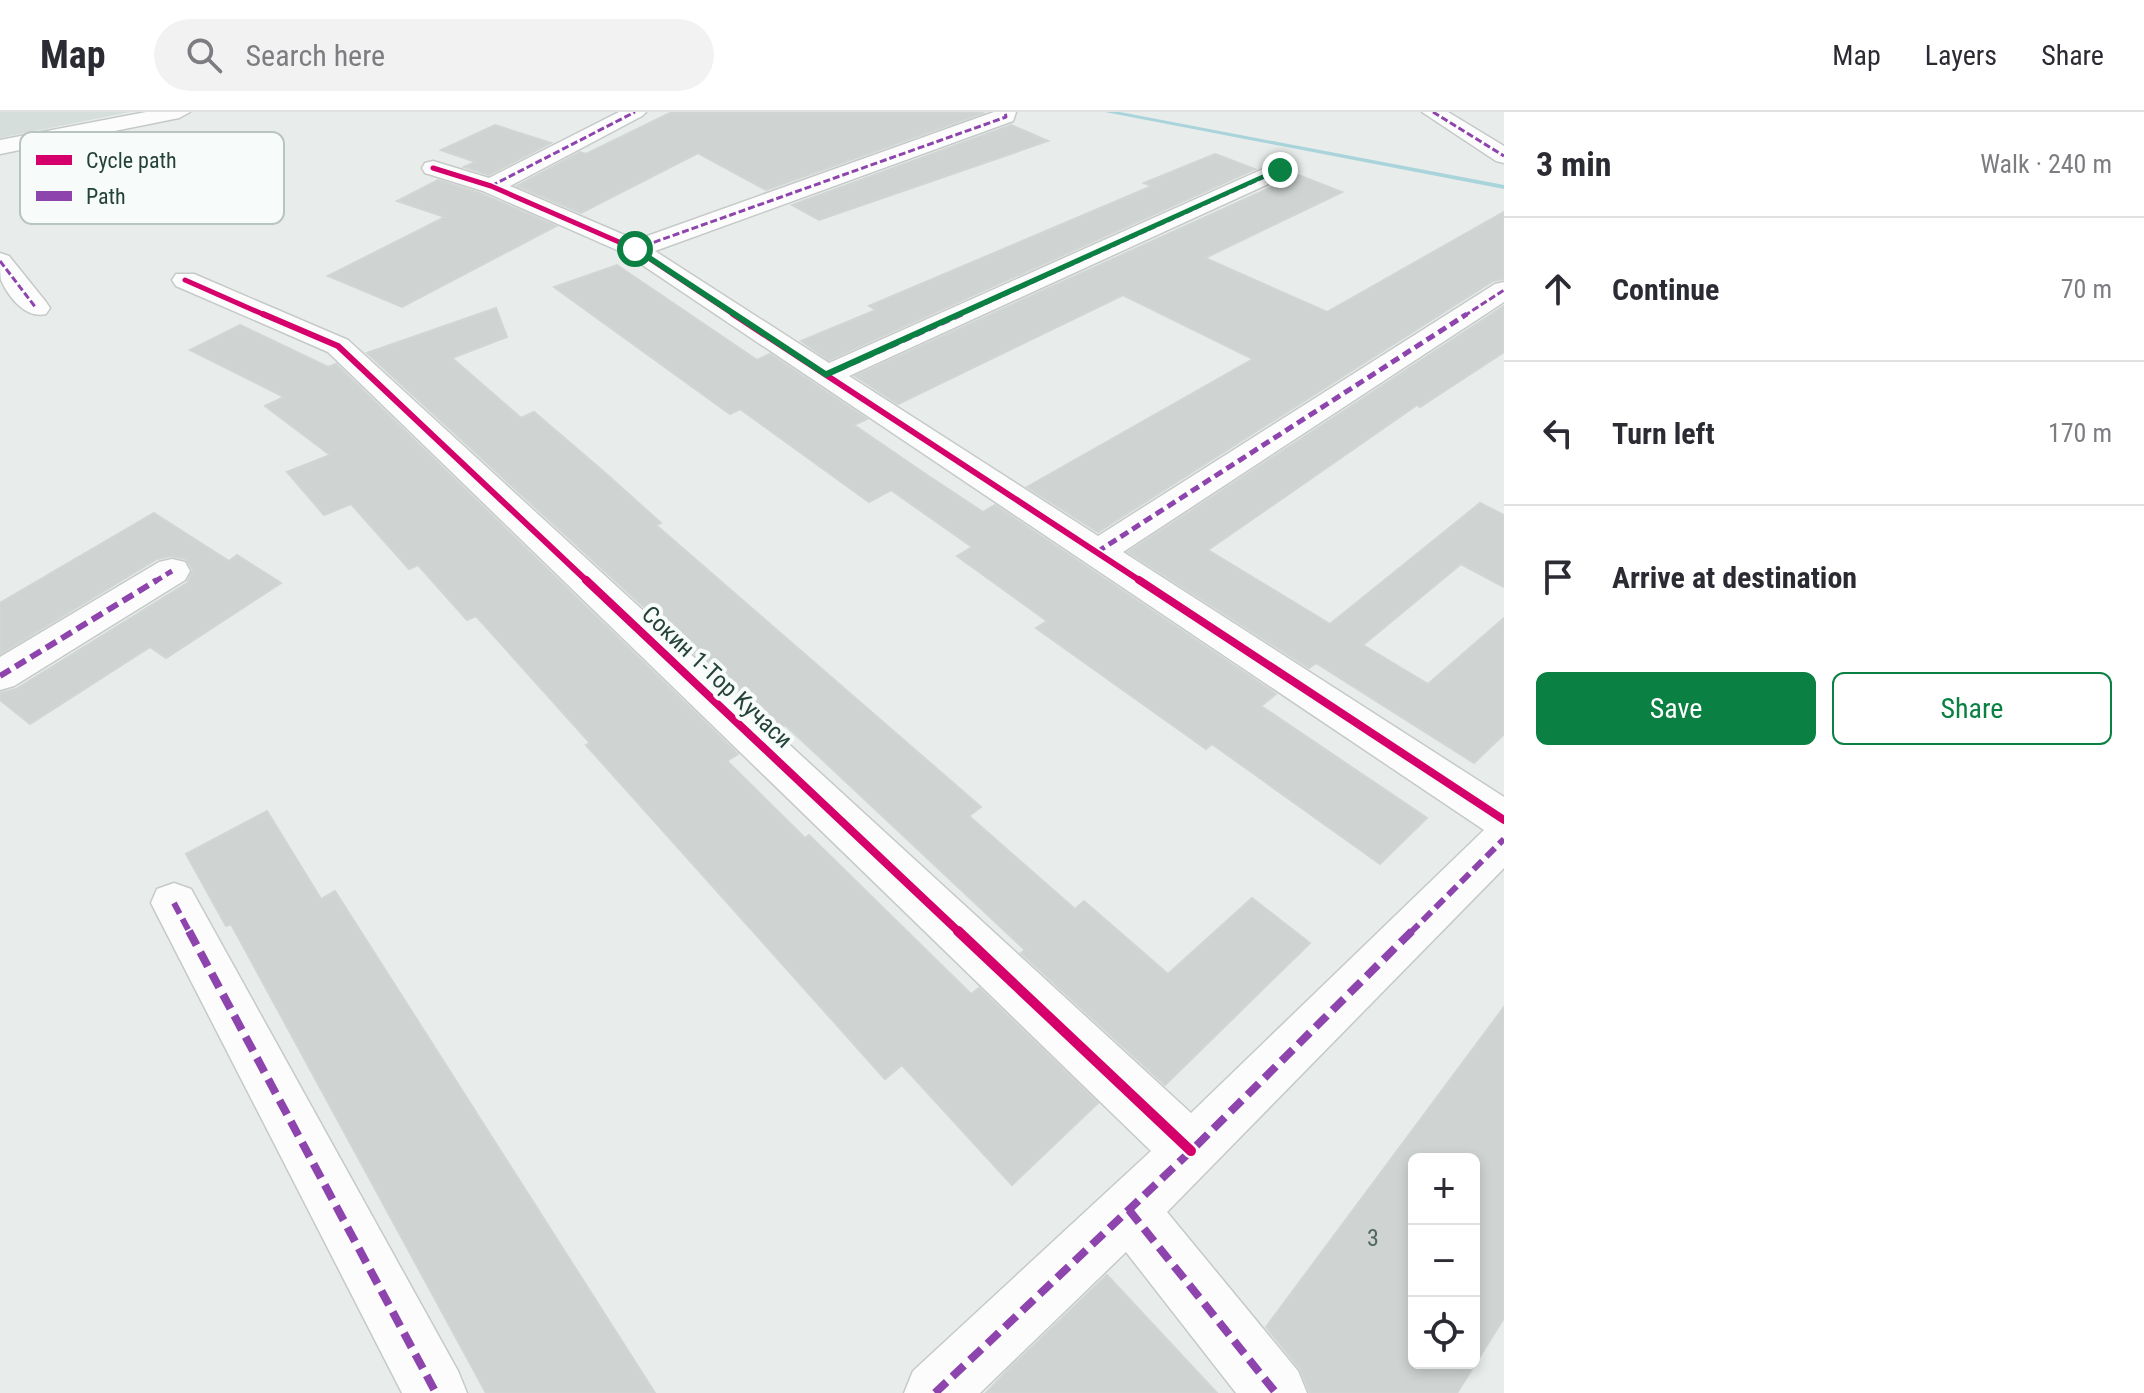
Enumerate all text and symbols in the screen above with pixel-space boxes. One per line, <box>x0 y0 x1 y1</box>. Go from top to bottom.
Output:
search box <box>154 19 714 91</box>
text: Map <box>40 33 106 77</box>
icon: search <box>182 33 226 77</box>
text: Search here <box>246 38 385 73</box>
text: Map <box>1832 39 1881 72</box>
text: Layers <box>1925 39 1997 72</box>
text: Share <box>2041 39 2104 72</box>
legend <box>20 132 284 224</box>
text: 3 min <box>1536 144 1612 184</box>
text: Cycle path <box>86 148 177 173</box>
text: Walk · 240 m <box>1980 149 2112 179</box>
route end <box>1262 152 1298 188</box>
text: Path <box>86 184 126 209</box>
route start <box>617 231 653 267</box>
icon: ahead <box>1536 267 1580 311</box>
text: Continue <box>1612 272 1719 307</box>
text: 70 m <box>2061 274 2112 304</box>
icon: left <box>1536 411 1580 455</box>
text: Turn left <box>1612 416 1715 451</box>
text: 170 m <box>2048 418 2112 448</box>
icon: arrive <box>1536 555 1580 599</box>
text: Arrive at destination <box>1612 560 1857 595</box>
street label: Сокин 1-Тор Kучаси <box>636 600 798 754</box>
button: Save <box>1536 672 1816 745</box>
button: Share <box>1832 672 2112 745</box>
map controls <box>1408 1153 1480 1369</box>
button: + <box>1408 1153 1480 1225</box>
house number: 3 <box>1367 1224 1379 1252</box>
button: − <box>1408 1225 1480 1297</box>
button: locate <box>1408 1297 1480 1369</box>

